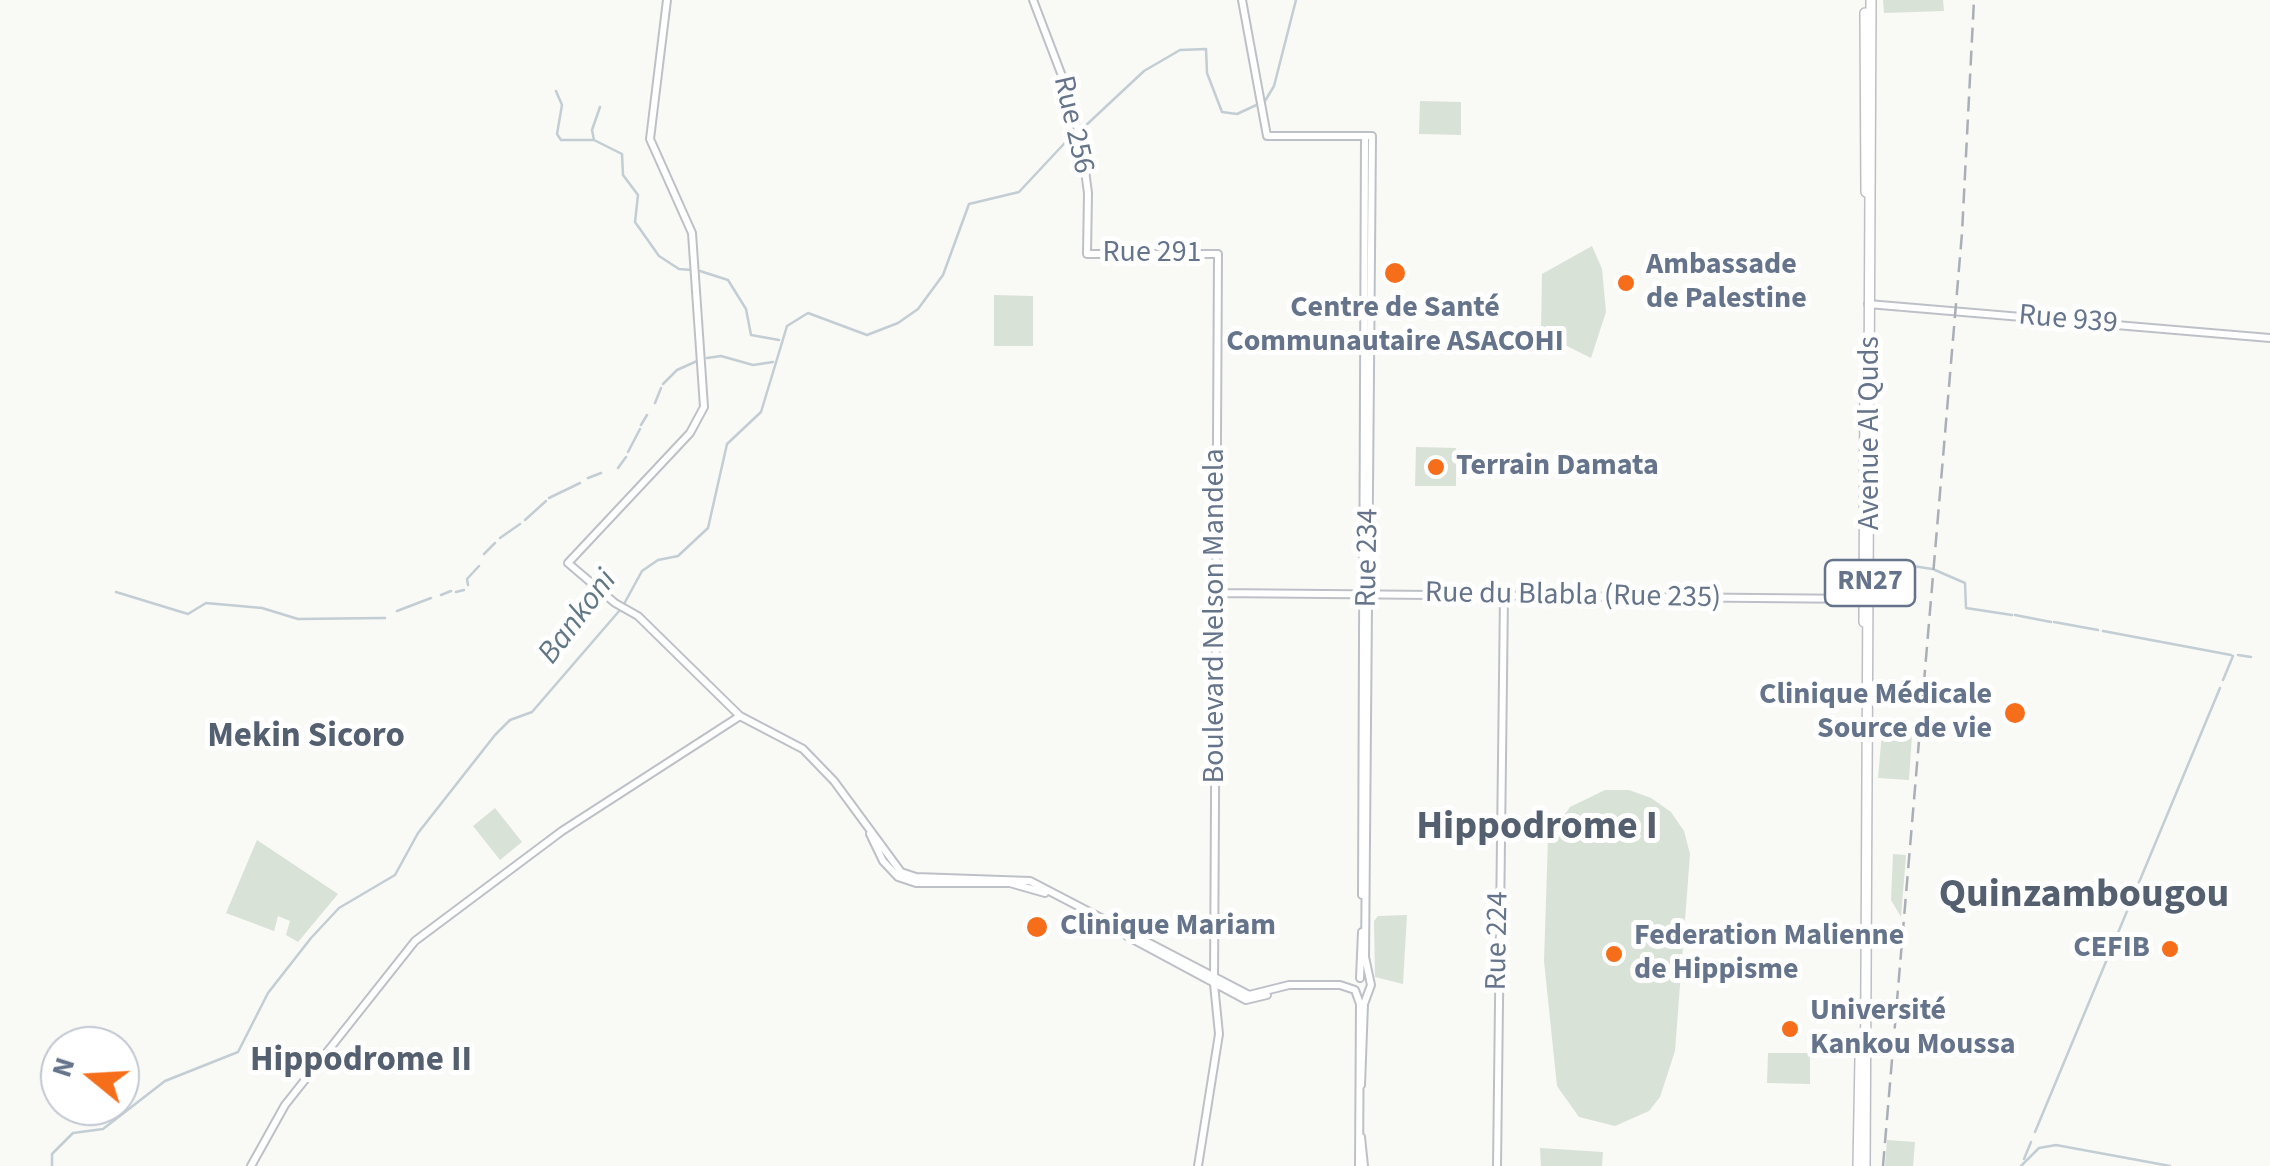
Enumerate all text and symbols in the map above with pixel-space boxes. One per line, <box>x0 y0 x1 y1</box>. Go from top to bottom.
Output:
street label: Rue 256 <box>1043 73 1101 177</box>
street label: Rue 291 <box>1103 236 1201 272</box>
place label: Ambassade de Palestine <box>1646 248 1807 318</box>
marker: Centre de Santé Communautaire ASACOHI <box>1382 260 1408 286</box>
marker: Ambassade de Palestine <box>1615 272 1637 294</box>
place label: Centre de Santé Communautaire ASACOHI <box>1226 291 1564 362</box>
street label: Rue 939 <box>2017 299 2119 343</box>
street label: Avenue Al Quds <box>1853 336 1889 530</box>
street label: Boulevard Nelson Mandela <box>1198 448 1234 784</box>
place label: Terrain Damata <box>1456 449 1659 485</box>
marker: Terrain Damata <box>1425 456 1447 478</box>
street label: Rue 234 <box>1350 508 1388 608</box>
road number: RN27 <box>1825 560 1915 606</box>
water label: Bankoni <box>531 563 627 673</box>
street label: Rue du Blabla (Rue 235) <box>1425 576 1721 618</box>
place label: Clinique Médicale Source de vie <box>1759 678 1992 748</box>
marker: Clinique Médicale Source de vie <box>2002 700 2028 726</box>
district label: Mekin Sicoro <box>207 717 405 759</box>
district label: Hippodrome I <box>1416 805 1658 853</box>
district label: Quinzambougou <box>1939 873 2229 921</box>
street label: Rue 224 <box>1480 891 1518 991</box>
place label: Clinique Mariam <box>1060 909 1276 945</box>
marker: Clinique Mariam <box>1024 914 1050 940</box>
place label: Federation Malienne de Hippisme <box>1634 919 1904 990</box>
place label: CEFIB <box>2073 931 2150 967</box>
marker: CEFIB <box>2159 938 2181 960</box>
marker: Federation Malienne de Hippisme <box>1603 943 1625 965</box>
place label: Université Kankou Moussa <box>1810 994 2016 1064</box>
marker: Université Kankou Moussa <box>1779 1018 1801 1040</box>
north arrow <box>40 1026 140 1126</box>
district label: Hippodrome II <box>250 1041 472 1083</box>
text: N <box>41 1052 85 1082</box>

